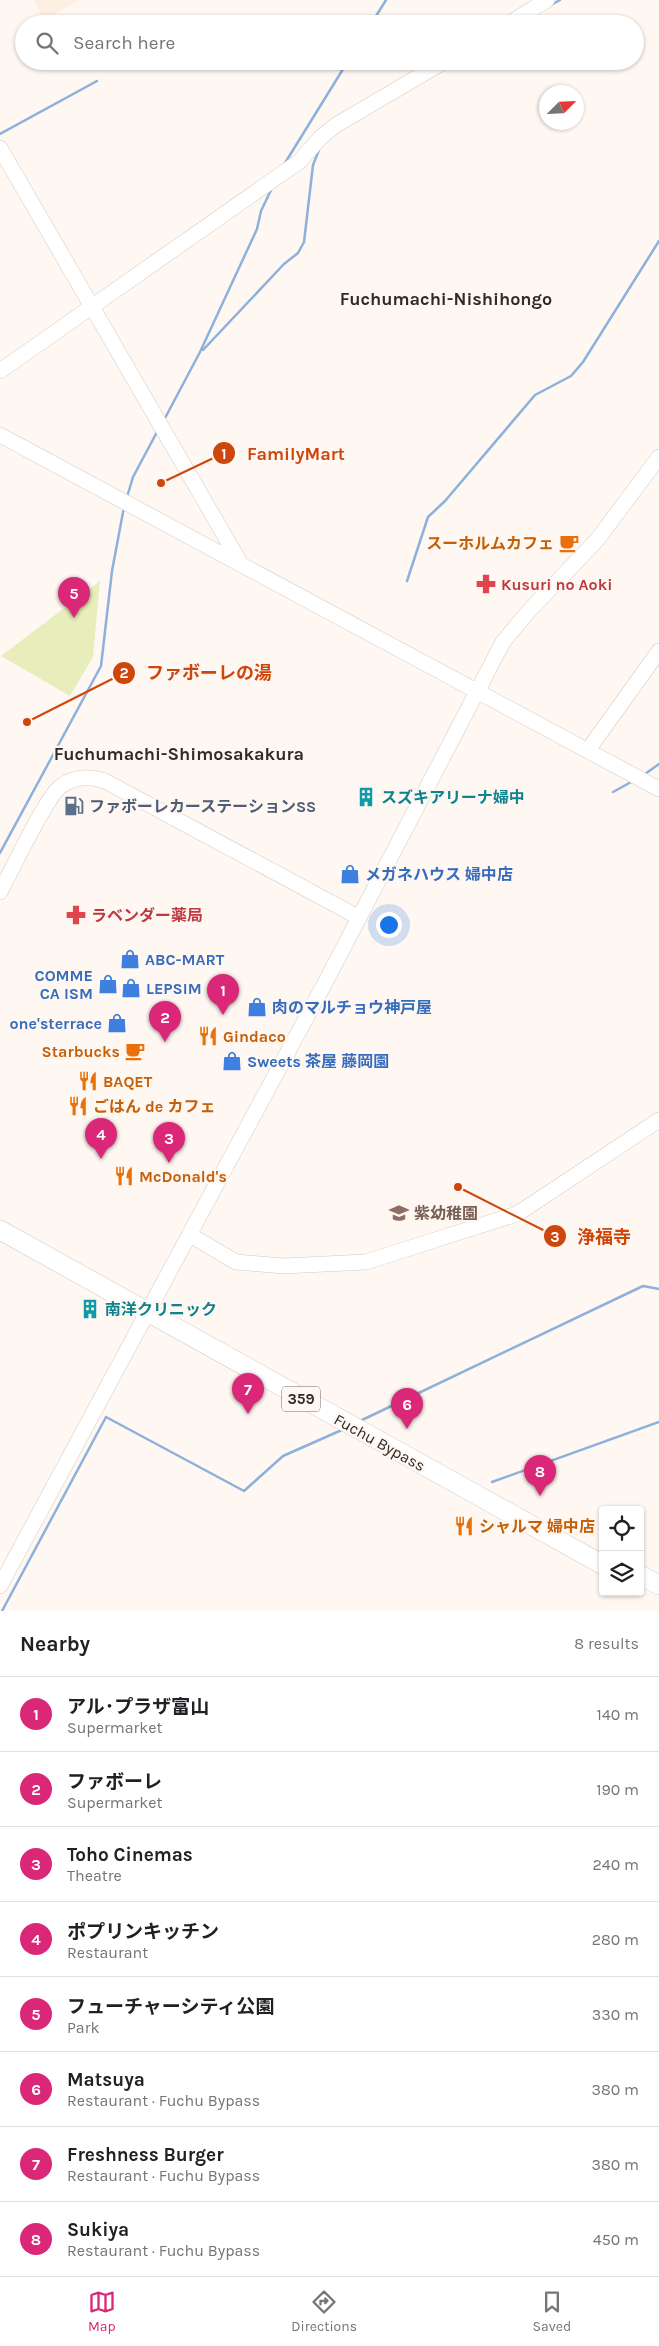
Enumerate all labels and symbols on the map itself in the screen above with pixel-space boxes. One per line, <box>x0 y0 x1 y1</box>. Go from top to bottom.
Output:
north arrow <box>539 85 584 130</box>
district label: Fuchumachi-Nishihongo <box>340 288 552 310</box>
callout: FamilyMart <box>212 437 354 470</box>
text: FamilyMart <box>247 443 345 465</box>
text: 1 <box>221 445 227 463</box>
cafe icon: スーホルムカフェ <box>558 532 580 554</box>
place label: スーホルムカフェ <box>426 534 554 553</box>
pharmacy icon: Kusuri no Aoki <box>475 573 497 595</box>
place label: Kusuri no Aoki <box>501 575 612 594</box>
pin: 5 <box>58 577 90 618</box>
callout: ファボーレの湯 <box>111 657 282 690</box>
text: ファボーレの湯 <box>146 662 272 684</box>
text: 2 <box>119 664 129 682</box>
district label: Fuchumachi-Shimosakakura <box>54 743 304 765</box>
building icon: スズキアリーナ婦中 <box>355 786 377 808</box>
place label: スズキアリーナ婦中 <box>381 788 525 807</box>
fuel station icon: ファボーレカーステーションSS <box>63 795 85 817</box>
place label: ファボーレカーステーションSS <box>89 797 316 816</box>
shop icon: メガネハウス 婦中店 <box>339 863 361 885</box>
place label: メガネハウス 婦中店 <box>365 865 513 884</box>
pharmacy icon: ラベンダー薬局 <box>65 904 87 926</box>
place label: ラベンダー薬局 <box>91 906 203 925</box>
your location <box>376 912 402 938</box>
shop icon: ABC-MART <box>119 948 141 970</box>
place label: ABC-MART <box>145 950 225 969</box>
place label: COMME CA ISM <box>35 966 93 1003</box>
shop icon: COMME CA ISM <box>97 973 119 995</box>
pin: 1 <box>207 974 239 1015</box>
shop icon: LEPSIM <box>120 977 142 999</box>
place label: LEPSIM <box>146 979 202 998</box>
shop icon: 肉のマルチョウ神戸屋 <box>246 996 268 1018</box>
place label: 肉のマルチョウ神戸屋 <box>272 998 432 1017</box>
pin: 2 <box>149 1001 181 1042</box>
shop icon: one'sterrace <box>106 1012 128 1034</box>
place label: one'sterrace <box>10 1014 102 1033</box>
restaurant icon: Gindaco <box>197 1025 219 1047</box>
place label: Gindaco <box>223 1027 286 1046</box>
cafe icon: Starbucks <box>124 1040 146 1062</box>
place label: Starbucks <box>42 1042 120 1061</box>
shop icon: Sweets 茶屋 藤岡園 <box>221 1050 243 1072</box>
place label: Sweets 茶屋 藤岡園 <box>247 1052 389 1071</box>
restaurant icon: BAQET <box>77 1070 99 1092</box>
place label: BAQET <box>103 1072 153 1091</box>
restaurant icon: ごはん de カフェ <box>67 1095 89 1117</box>
place label: ごはん de カフェ <box>93 1097 215 1116</box>
pin: 4 <box>85 1118 117 1159</box>
pin: 3 <box>153 1122 185 1163</box>
restaurant icon: McDonald's <box>113 1165 135 1187</box>
place label: McDonald's <box>139 1167 227 1186</box>
school or university icon: 紫幼稚園 <box>388 1202 410 1224</box>
place label: 紫幼稚園 <box>414 1204 478 1223</box>
callout: 浄福寺 <box>542 1220 641 1253</box>
text: 浄福寺 <box>577 1226 631 1248</box>
text: 3 <box>550 1228 560 1246</box>
building icon: 南洋クリニック <box>79 1298 101 1320</box>
place label: 南洋クリニック <box>105 1300 217 1319</box>
pin: 7 <box>232 1373 264 1414</box>
road number: 359 <box>282 1386 320 1412</box>
pin: 6 <box>391 1388 423 1429</box>
street label: Fuchu Bypass <box>331 1410 429 1475</box>
pin: 8 <box>524 1455 556 1496</box>
restaurant icon: シャルマ 婦中店 <box>453 1515 475 1537</box>
place label: シャルマ 婦中店 <box>479 1517 595 1536</box>

